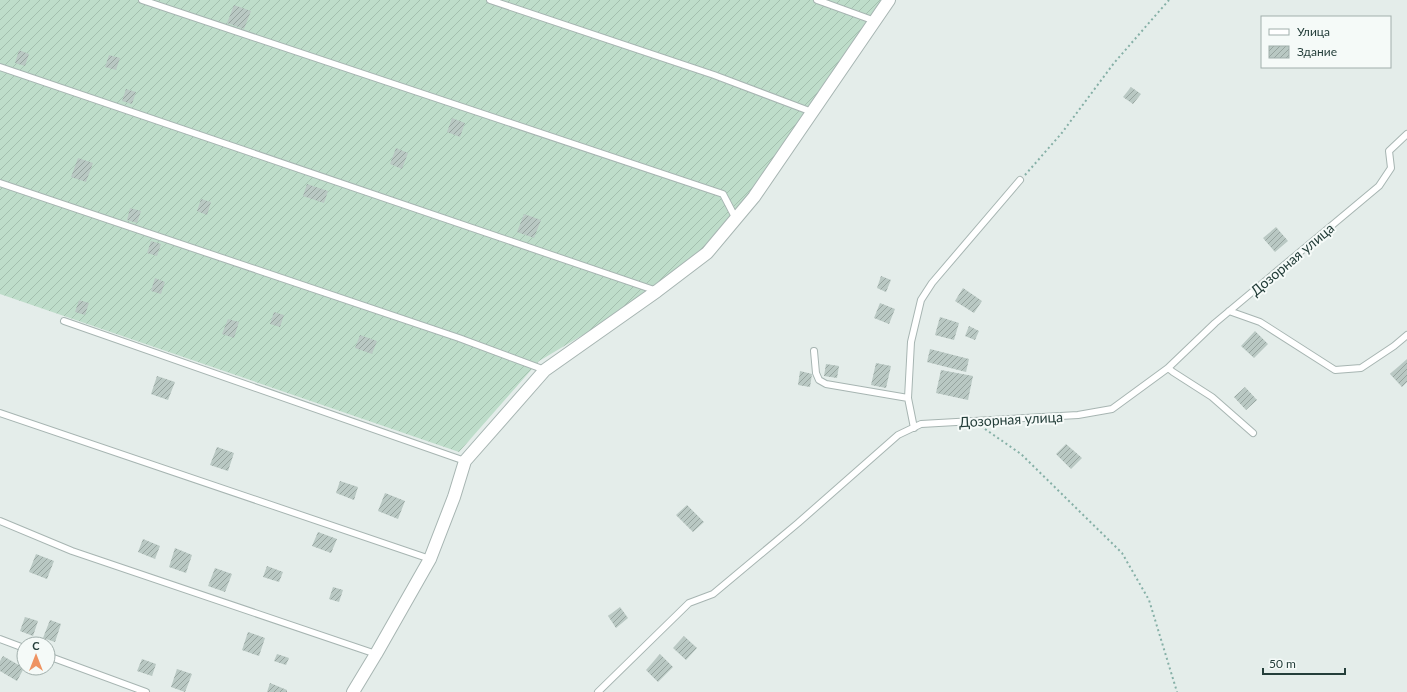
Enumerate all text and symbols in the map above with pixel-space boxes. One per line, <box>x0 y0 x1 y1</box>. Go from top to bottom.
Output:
legend <box>1261 16 1391 68</box>
text: Улица <box>1297 24 1330 39</box>
text: Здание <box>1297 44 1337 59</box>
street label: Дозорная улица <box>1247 219 1337 299</box>
street label: Дозорная улица <box>959 408 1063 430</box>
north arrow <box>16 636 56 676</box>
text: С <box>32 639 40 652</box>
scale bar <box>1263 650 1345 676</box>
text: 50 m <box>1269 656 1296 671</box>

